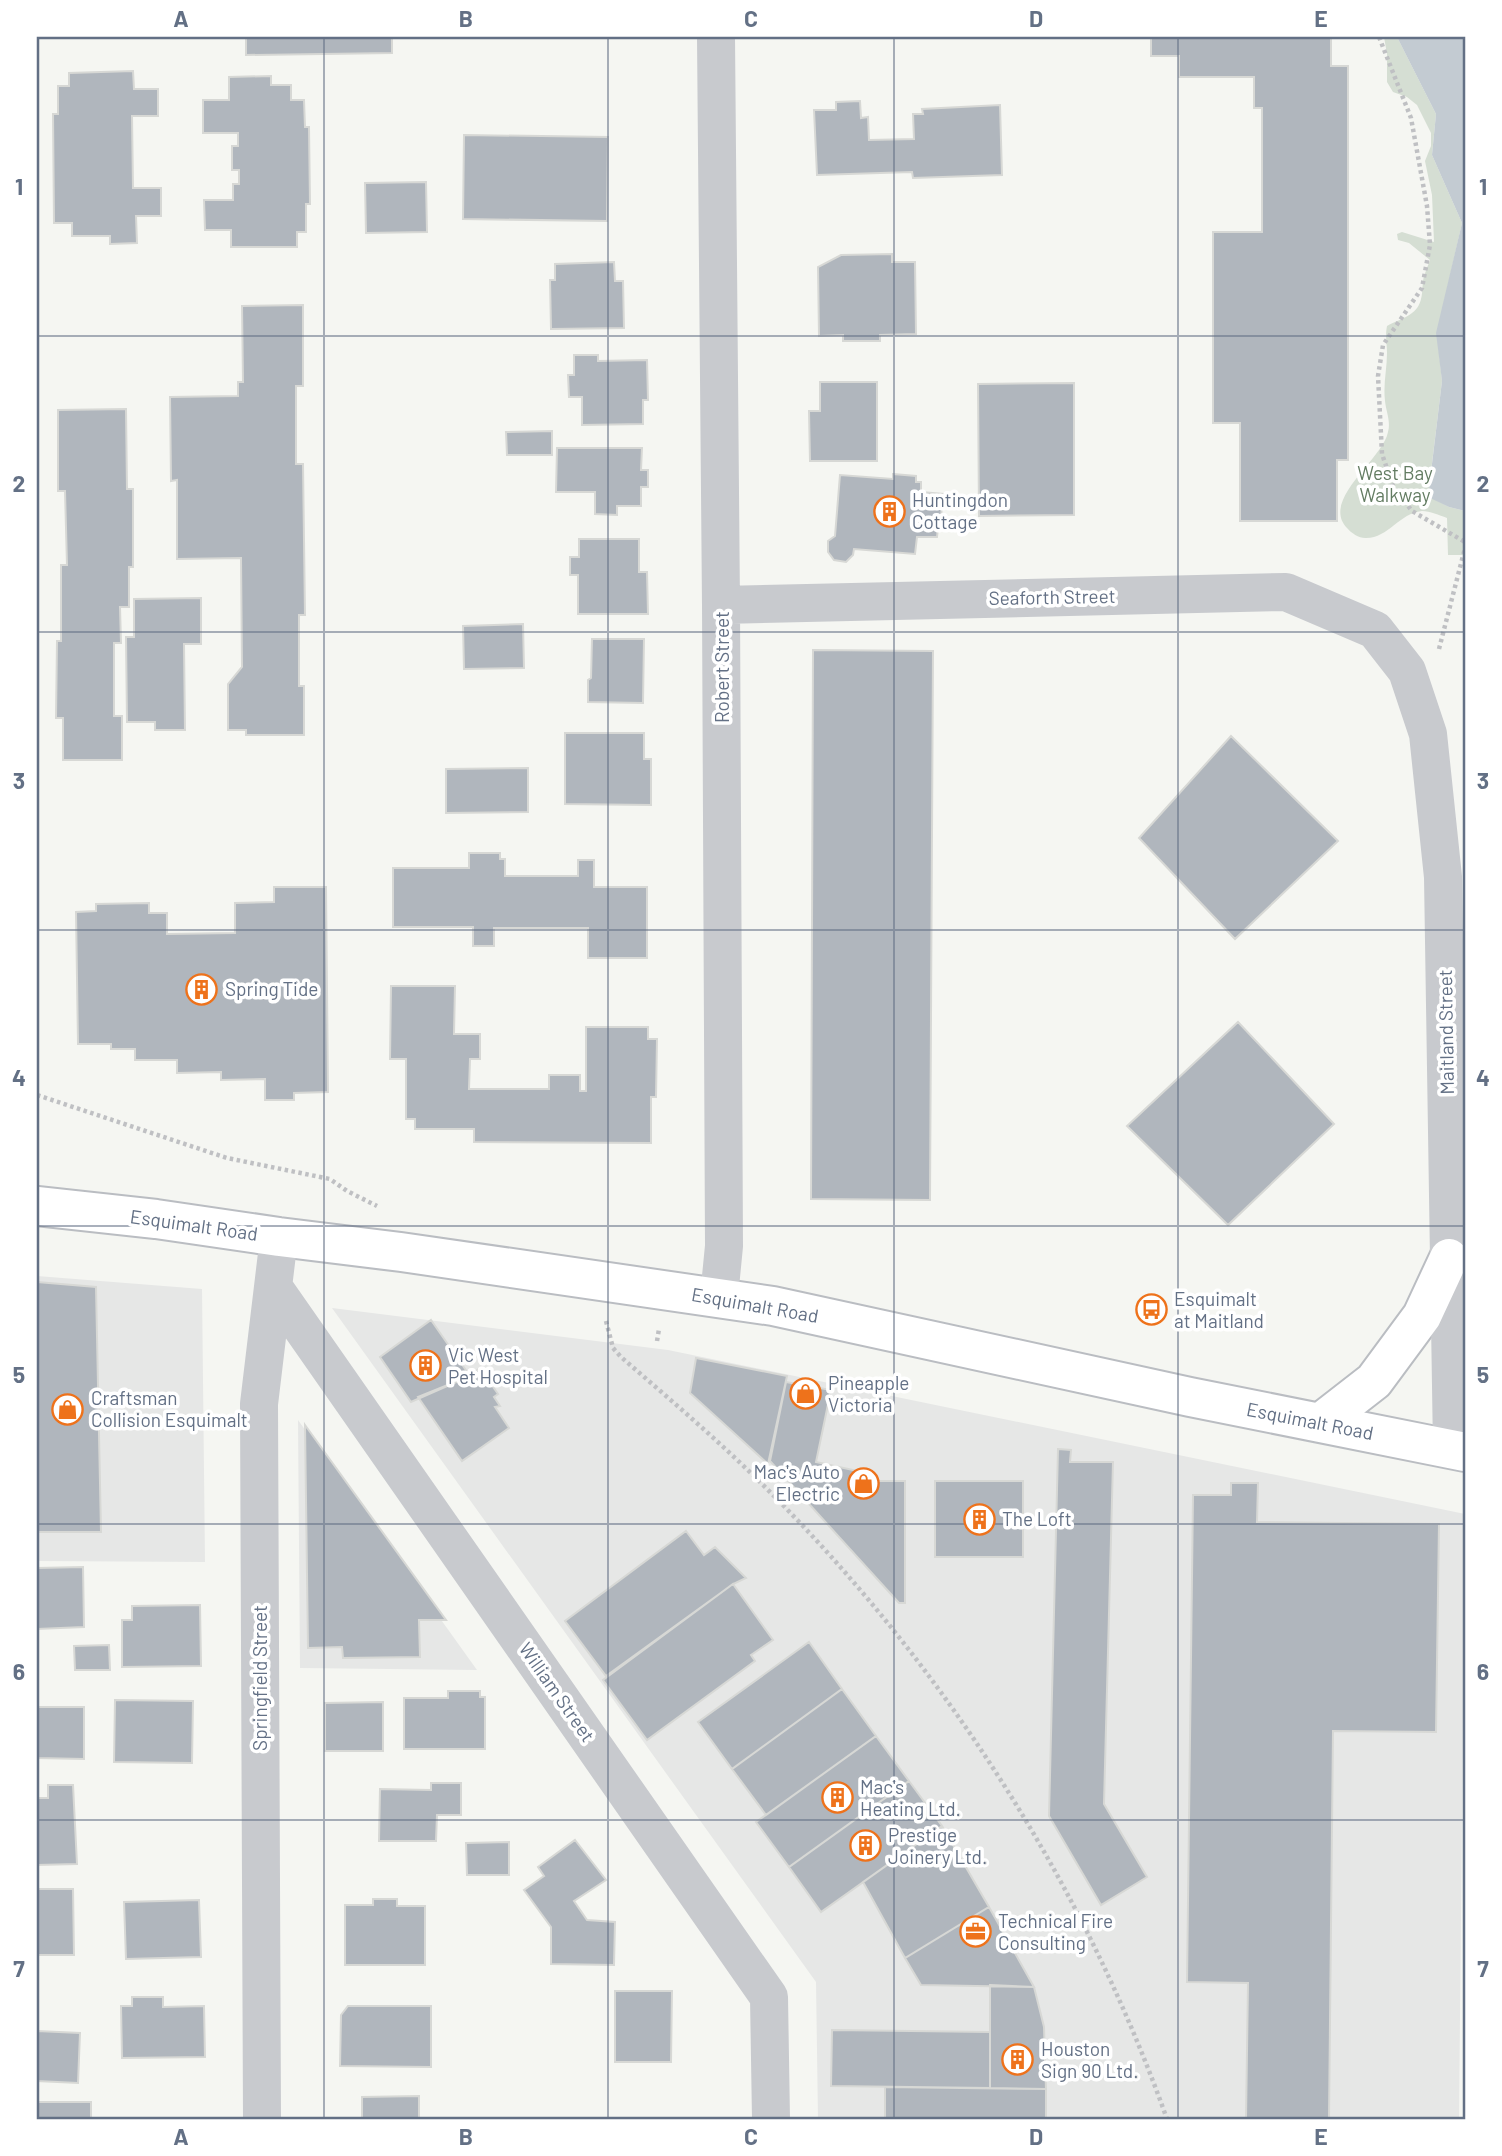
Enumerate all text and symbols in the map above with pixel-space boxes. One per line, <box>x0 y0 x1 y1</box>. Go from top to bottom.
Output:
text: A <box>173 4 189 32</box>
text: B <box>459 4 473 32</box>
text: C <box>744 4 758 32</box>
text: D <box>1029 4 1043 32</box>
text: E <box>1314 4 1328 32</box>
text: 1 <box>15 172 23 200</box>
text: 1 <box>1479 172 1487 200</box>
park label: West Bay Walkway <box>1357 461 1433 506</box>
text: 2 <box>13 469 25 497</box>
text: 2 <box>1477 469 1489 497</box>
place label: Huntingdon Cottage <box>912 488 1008 533</box>
building icon: Huntingdon Cottage <box>872 494 906 528</box>
street label: Seaforth Street <box>988 584 1116 609</box>
street label: Robert Street <box>710 611 733 723</box>
text: 3 <box>13 766 25 794</box>
text: 3 <box>1477 766 1489 794</box>
street label: Maitland Street <box>1433 969 1458 1095</box>
building icon: Spring Tide <box>185 972 219 1006</box>
place label: Spring Tide <box>225 977 318 1000</box>
text: 4 <box>12 1063 26 1091</box>
text: 4 <box>1476 1063 1490 1091</box>
street label: Esquimalt Road <box>129 1204 259 1245</box>
street label: Esquimalt Road <box>690 1282 820 1327</box>
place label: Esquimalt at Maitland <box>1174 1287 1264 1332</box>
bus stop icon: Esquimalt at Maitland <box>1134 1293 1168 1327</box>
place label: Vic West Pet Hospital <box>448 1343 548 1388</box>
building icon: Vic West Pet Hospital <box>408 1349 442 1383</box>
text: 5 <box>13 1360 25 1388</box>
text: 5 <box>1477 1360 1489 1388</box>
place label: Pineapple Victoria <box>828 1371 909 1416</box>
shop icon: Pineapple Victoria <box>788 1377 822 1411</box>
place label: Craftsman Collision Esquimalt <box>91 1386 248 1431</box>
shop icon: Craftsman Collision Esquimalt <box>51 1392 85 1426</box>
street label: Esquimalt Road <box>1245 1397 1375 1444</box>
place label: Mac's Auto Electric <box>753 1460 840 1505</box>
shop icon: Mac's Auto Electric <box>846 1466 880 1500</box>
building icon: The Loft <box>962 1502 996 1536</box>
place label: The Loft <box>1002 1507 1072 1530</box>
street label: Springfield Street <box>248 1605 271 1751</box>
street label: William Street <box>515 1638 600 1746</box>
text: 6 <box>13 1657 25 1685</box>
text: 6 <box>1477 1657 1489 1685</box>
place label: Mac's Heating Ltd. <box>860 1775 961 1820</box>
building icon: Mac's Heating Ltd. <box>820 1781 854 1815</box>
place label: Prestige Joinery Ltd. <box>888 1823 987 1868</box>
building icon: Prestige Joinery Ltd. <box>848 1829 882 1863</box>
place label: Technical Fire Consulting <box>998 1909 1113 1954</box>
office icon: Technical Fire Consulting <box>958 1915 992 1949</box>
text: 7 <box>13 1954 25 1982</box>
text: 7 <box>1477 1954 1489 1982</box>
place label: Houston Sign 90 Ltd. <box>1041 2037 1138 2082</box>
building icon: Houston Sign 90 Ltd. <box>1001 2043 1035 2077</box>
text: A <box>173 2122 189 2150</box>
text: B <box>459 2122 473 2150</box>
text: C <box>744 2122 758 2150</box>
text: D <box>1029 2122 1043 2150</box>
text: E <box>1314 2122 1328 2150</box>

